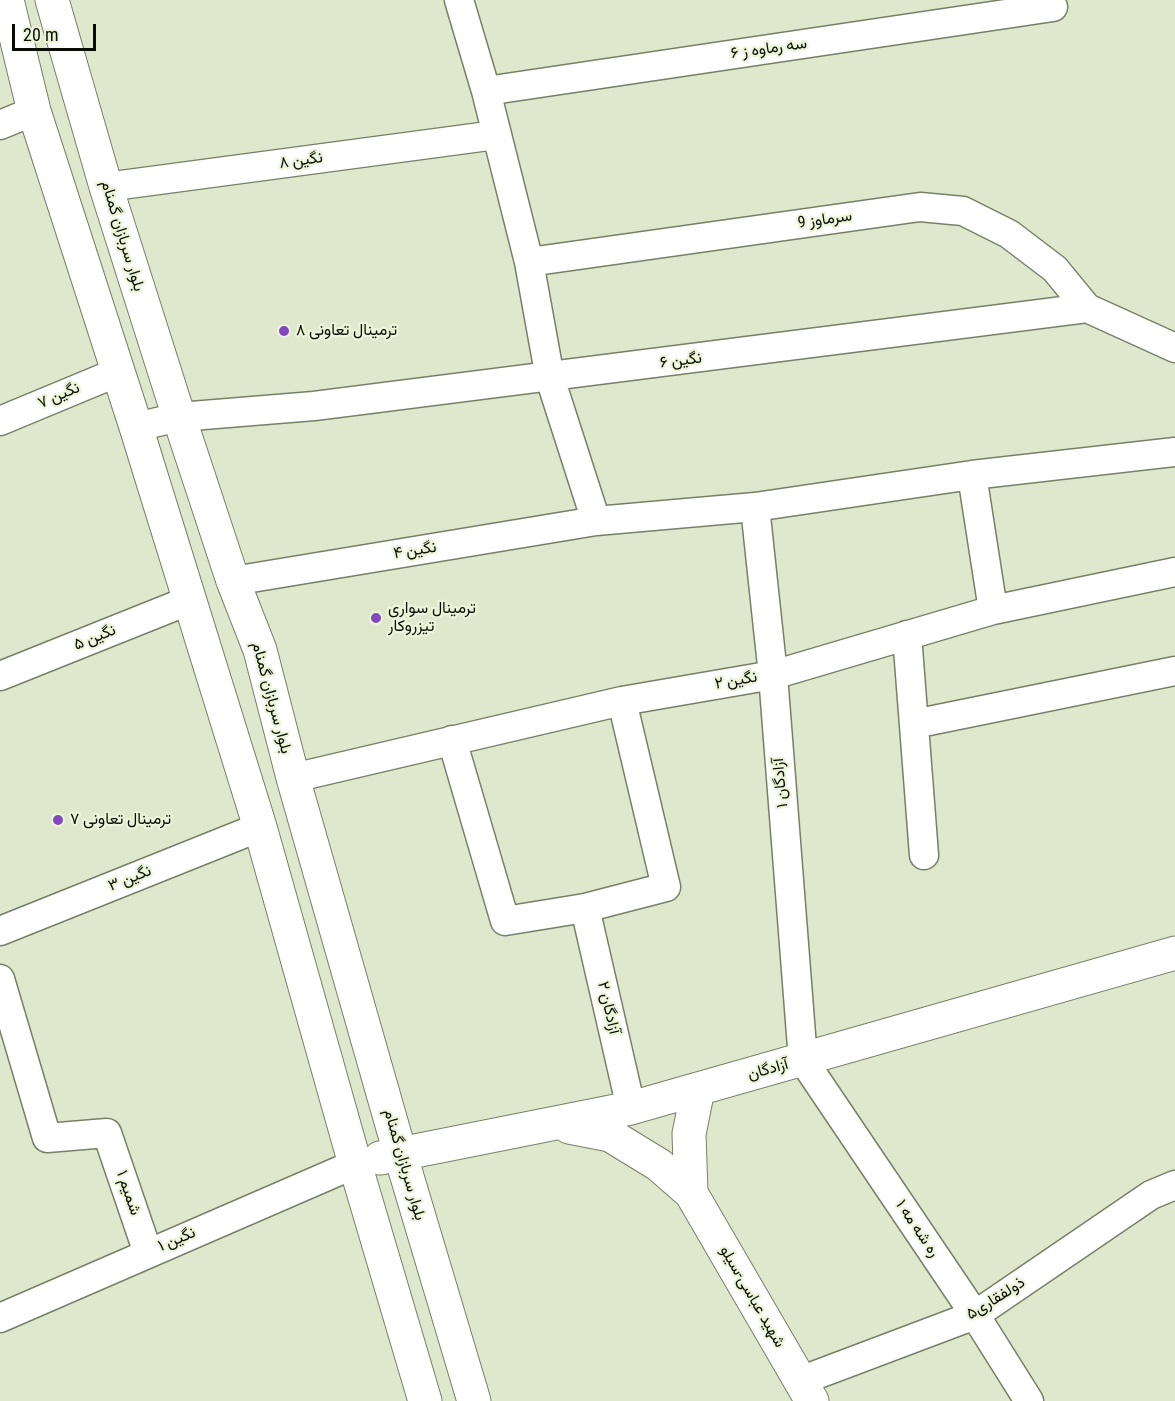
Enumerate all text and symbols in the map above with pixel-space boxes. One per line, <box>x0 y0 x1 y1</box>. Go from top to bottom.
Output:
scale bar <box>15 12 99 50</box>
text: 20 m <box>23 24 58 45</box>
street label: سه رماوه ز ۶ <box>730 34 808 64</box>
street label: نگین ۸ <box>278 148 324 174</box>
street label: بلوار سربازان گمنام <box>96 178 148 294</box>
street label: سرماوز 9 <box>797 207 853 233</box>
place label: ترمینال تعاونی ۸ <box>296 321 397 341</box>
marker: ترمینال تعاونی ۸ <box>277 324 291 338</box>
street label: نگین ۶ <box>659 349 703 373</box>
street label: نگین ۷ <box>35 379 83 413</box>
street label: نگین ۴ <box>392 538 438 564</box>
place label: ترمینال سواری تیزروکار <box>388 599 476 637</box>
marker: ترمینال سواری تیزروکار <box>369 611 383 625</box>
street label: نگین ۵ <box>71 621 119 655</box>
street label: بلوار سربازان گمنام <box>247 640 295 756</box>
street label: نگین ۲ <box>713 668 759 694</box>
street label: آزادگان ۱ <box>769 757 793 809</box>
place label: ترمینال تعاونی ۷ <box>70 810 171 830</box>
marker: ترمینال تعاونی ۷ <box>51 813 65 827</box>
street label: نگین ۳ <box>106 862 154 896</box>
street label: آزادگان ۲ <box>593 980 623 1036</box>
street label: آزادگان <box>745 1055 791 1085</box>
street label: بلوار سربازان گمنام <box>379 1107 429 1223</box>
street label: شمیم ۱ <box>111 1168 145 1218</box>
street label: ره شه مه ۱ <box>891 1197 943 1261</box>
street label: نگین ۱ <box>155 1224 199 1256</box>
street label: شهید عباسی-سیلو <box>715 1243 789 1351</box>
street label: ذولفقاری۵ <box>963 1273 1029 1325</box>

